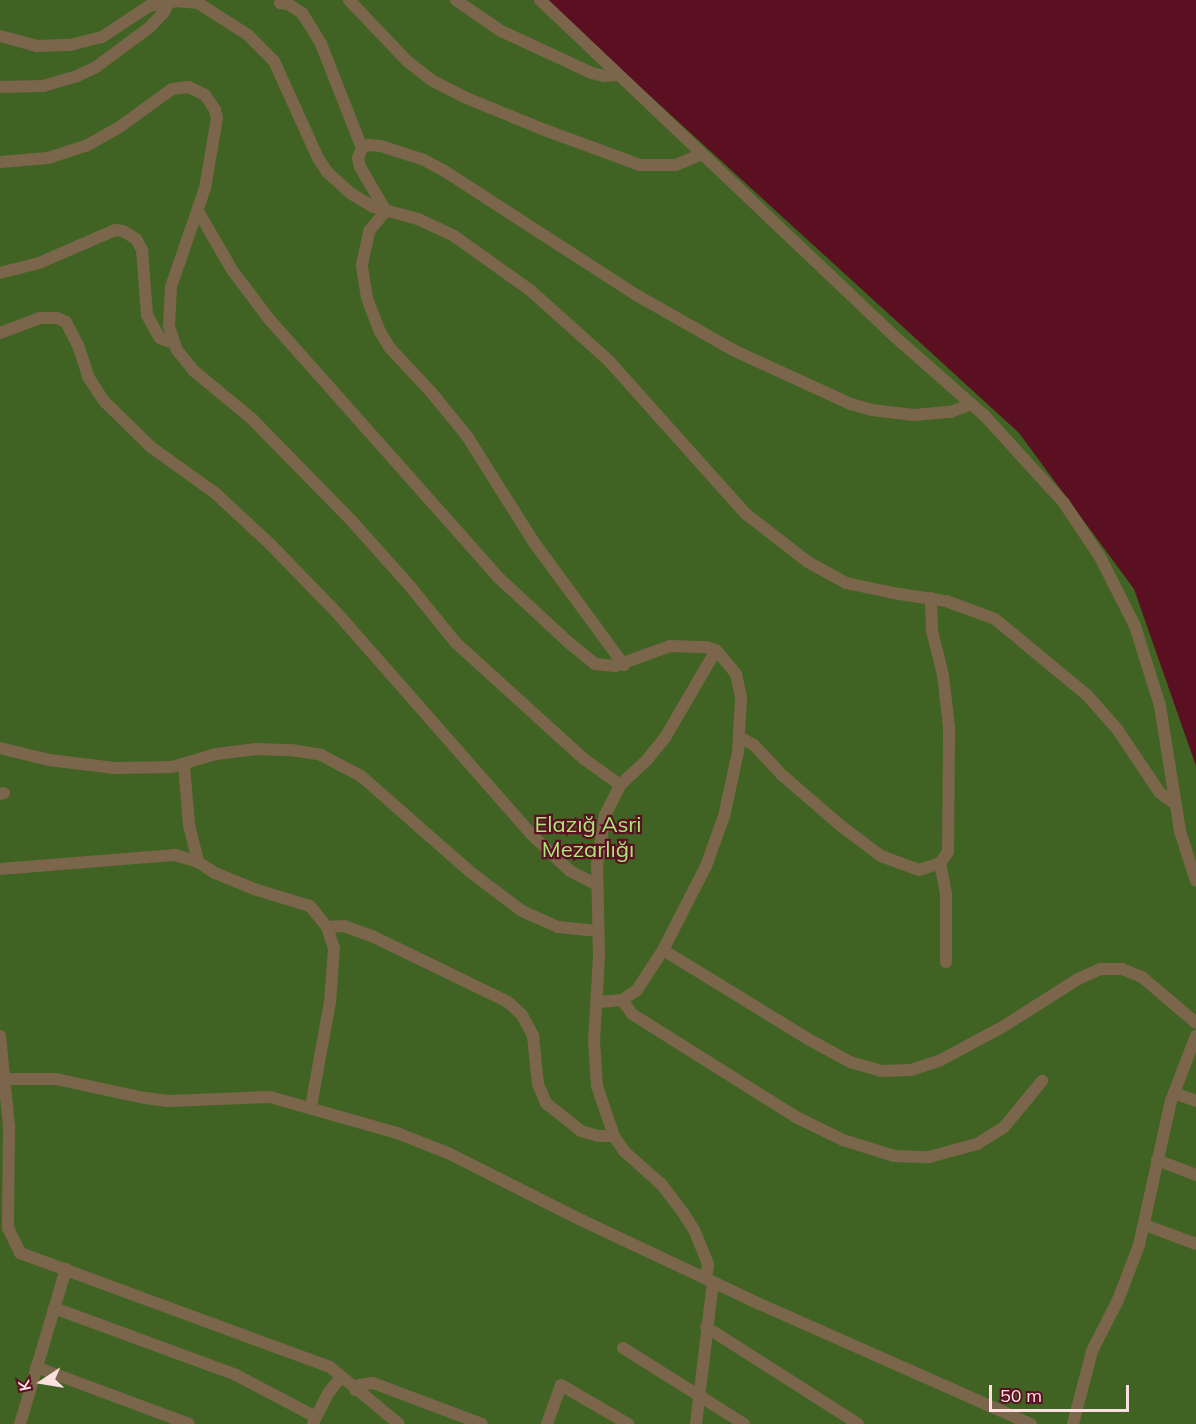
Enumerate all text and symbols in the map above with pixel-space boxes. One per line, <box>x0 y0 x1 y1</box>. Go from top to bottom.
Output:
park label: Elazığ Asri Mezarlığı <box>534 811 642 862</box>
north arrow <box>12 1352 72 1412</box>
scale bar <box>992 1373 1132 1411</box>
text: K <box>14 1378 35 1393</box>
text: 50 m <box>1000 1384 1042 1407</box>

